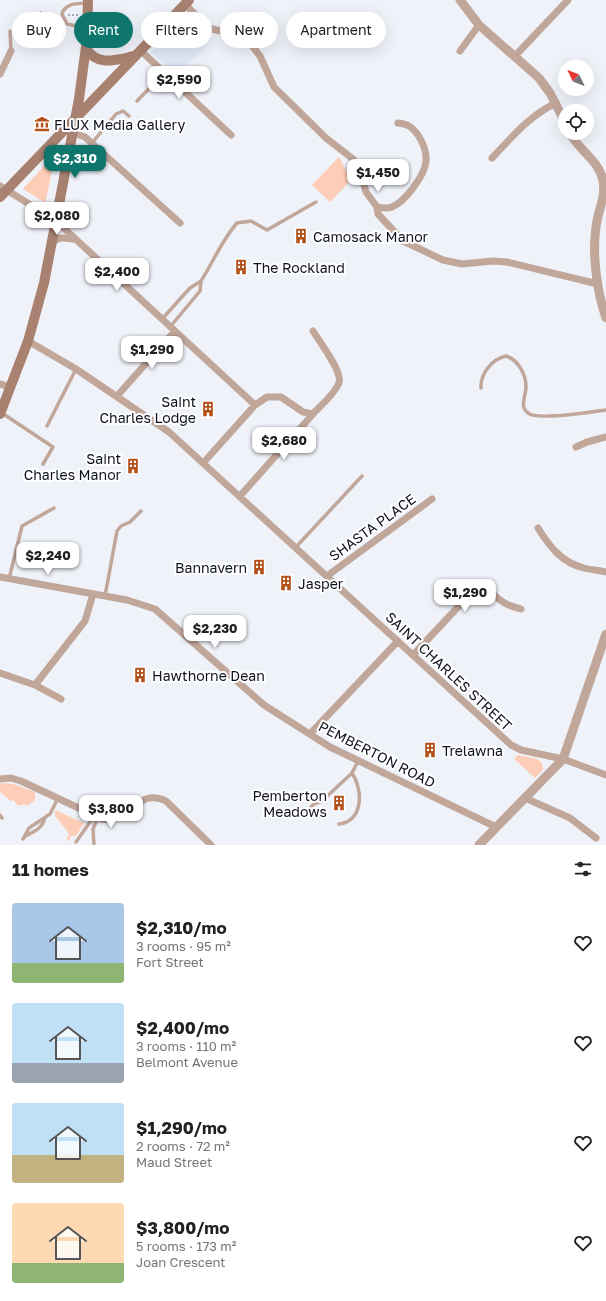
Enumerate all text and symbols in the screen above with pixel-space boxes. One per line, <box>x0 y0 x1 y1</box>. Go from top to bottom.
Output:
chip: Buy <box>12 12 66 48</box>
chip: Rent <box>74 12 133 48</box>
chip: Filters <box>141 12 212 48</box>
chip: New <box>220 12 278 48</box>
chip: Apartment <box>286 12 386 48</box>
north arrow <box>558 60 594 96</box>
map controls <box>558 60 594 140</box>
pin: $2,590 <box>146 66 212 100</box>
text: $2,590 <box>156 71 202 87</box>
button: locate <box>558 104 594 140</box>
museum icon: FLUX Media Gallery <box>33 115 51 133</box>
place label: FLUX Media Gallery <box>54 116 185 133</box>
pin: $2,310 <box>42 145 108 179</box>
text: $2,310 <box>53 150 97 166</box>
pin: $1,450 <box>345 159 411 193</box>
text: $1,450 <box>356 164 400 180</box>
pin: $2,080 <box>24 202 90 236</box>
text: $2,080 <box>34 207 80 223</box>
building icon: Camosack Manor <box>292 227 310 245</box>
place label: Camosack Manor <box>313 228 429 245</box>
pin: $2,400 <box>84 258 150 292</box>
building icon: The Rockland <box>232 258 250 276</box>
place label: The Rockland <box>253 259 345 276</box>
text: $2,400 <box>94 263 140 279</box>
pin: $1,290 <box>119 336 185 370</box>
text: $1,290 <box>130 341 174 357</box>
place label: Saint Charles Lodge <box>100 393 196 426</box>
building icon: Saint Charles Lodge <box>199 400 217 418</box>
pin: $2,680 <box>251 427 317 461</box>
text: $2,680 <box>261 432 307 448</box>
place label: Saint Charles Manor <box>24 450 122 483</box>
building icon: Saint Charles Manor <box>124 457 142 475</box>
street label: SHASTA PLACE <box>325 490 419 564</box>
pin: $2,240 <box>15 542 81 576</box>
text: $2,240 <box>25 547 71 563</box>
building icon: Bannavern <box>250 558 268 576</box>
place label: Bannavern <box>175 559 247 576</box>
building icon: Jasper <box>277 574 295 592</box>
place label: Jasper <box>298 575 344 592</box>
pin: $1,290 <box>432 579 498 613</box>
text: $1,290 <box>443 584 487 600</box>
street label: SAINT CHARLES STREET <box>382 608 516 734</box>
pin: $2,230 <box>182 615 248 649</box>
text: $2,230 <box>192 620 238 636</box>
building icon: Hawthorne Dean <box>131 666 149 684</box>
place label: Hawthorne Dean <box>152 667 265 684</box>
street label: PEMBERTON ROAD <box>316 717 438 791</box>
building icon: Trelawna <box>421 741 439 759</box>
place label: Trelawna <box>442 742 503 759</box>
place label: Pemberton Meadows <box>252 787 327 820</box>
building icon: Pemberton Meadows <box>330 794 348 812</box>
pin: $3,800 <box>78 795 144 829</box>
text: $3,800 <box>88 800 134 816</box>
icon: filters <box>572 858 594 880</box>
text: 11 homes <box>12 859 89 880</box>
text: $2,310/mo <box>136 917 227 938</box>
icon: home <box>44 919 92 967</box>
icon: heart <box>572 932 594 954</box>
text: 3 rooms · 95 m² <box>136 938 231 954</box>
text: Fort Street <box>136 954 204 970</box>
text: $2,400/mo <box>136 1017 229 1038</box>
icon: home <box>44 1019 92 1067</box>
icon: heart <box>572 1032 594 1054</box>
text: 3 rooms · 110 m² <box>136 1038 236 1054</box>
text: Belmont Avenue <box>136 1054 238 1070</box>
text: $1,290/mo <box>136 1117 227 1138</box>
icon: home <box>44 1119 92 1167</box>
icon: heart <box>572 1132 594 1154</box>
text: 2 rooms · 72 m² <box>136 1138 230 1154</box>
text: Maud Street <box>136 1154 212 1170</box>
text: $3,800/mo <box>136 1217 229 1238</box>
icon: home <box>44 1219 92 1267</box>
icon: heart <box>572 1232 594 1254</box>
text: 5 rooms · 173 m² <box>136 1238 236 1254</box>
text: Joan Crescent <box>136 1254 226 1270</box>

